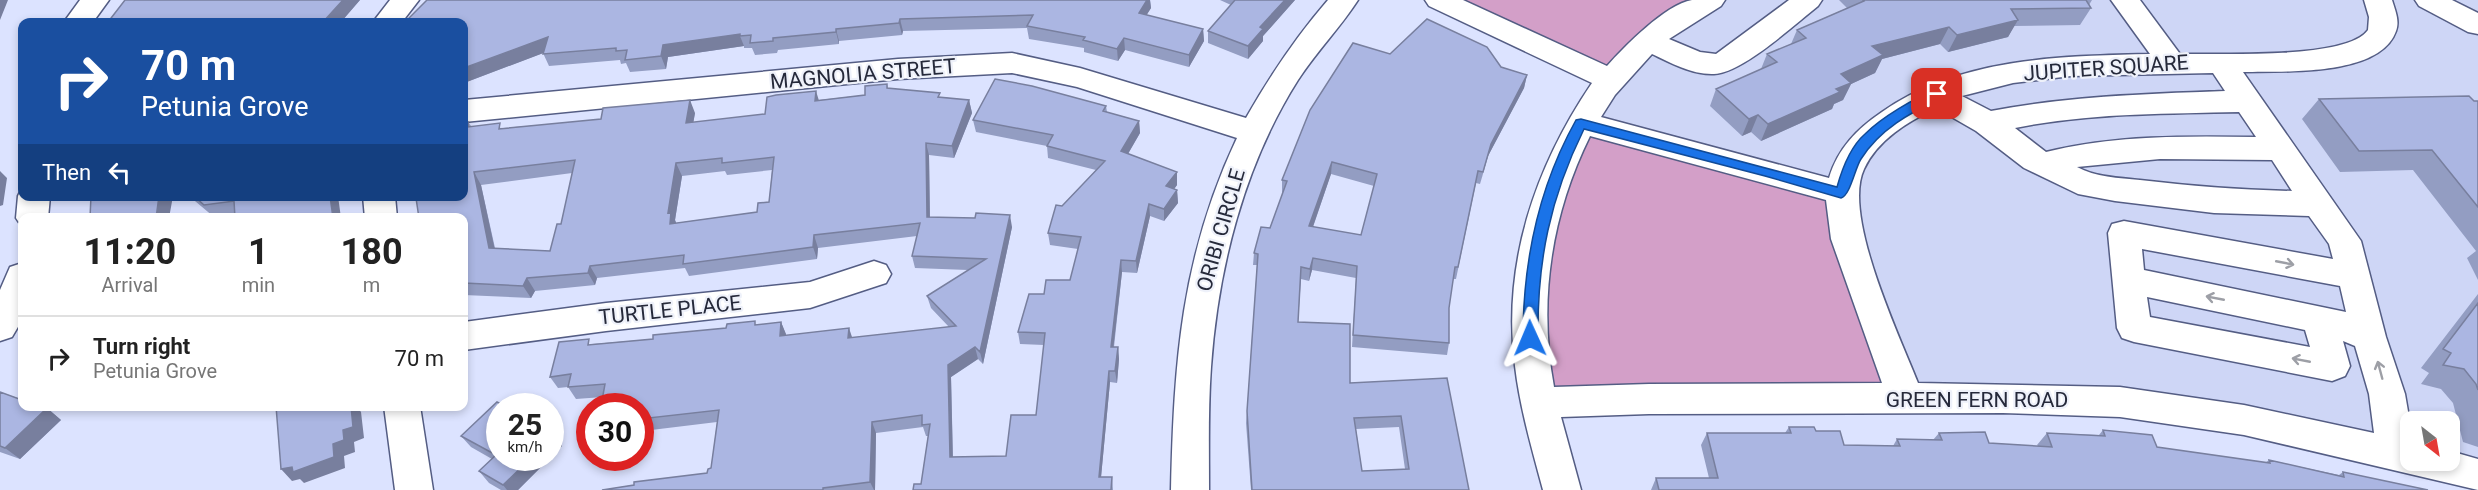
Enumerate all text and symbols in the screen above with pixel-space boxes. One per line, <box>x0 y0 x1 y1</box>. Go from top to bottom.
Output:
text: 70 m <box>141 41 236 90</box>
icon: right <box>42 42 120 120</box>
street label: JUPITER SQUARE <box>2023 50 2189 86</box>
street label: MAGNOLIA STREET <box>769 54 957 94</box>
pin <box>1911 68 1962 119</box>
icon: arrive <box>1920 77 1953 110</box>
text: Petunia Grove <box>141 91 308 123</box>
icon: left <box>103 156 136 189</box>
text: Then <box>42 160 91 185</box>
street label: ORIBI CIRCLE <box>1192 166 1250 294</box>
text: 11:20 <box>83 231 176 273</box>
text: 1 <box>248 231 269 273</box>
text: 180 <box>341 231 403 273</box>
one-way arrow <box>2275 258 2295 269</box>
text: Arrival <box>101 273 158 297</box>
text: min <box>242 273 275 297</box>
text: m <box>363 273 380 297</box>
street label: TURTLE PLACE <box>598 291 743 329</box>
one-way arrow <box>2206 292 2225 303</box>
position arrow <box>1498 306 1562 370</box>
text: Turn right <box>93 334 190 359</box>
icon: right <box>42 342 75 375</box>
text: 70 m <box>395 346 444 371</box>
one-way arrow <box>2292 354 2312 365</box>
text: Petunia Grove <box>93 359 217 383</box>
one-way arrow <box>2374 361 2385 380</box>
street label: GREEN FERN ROAD <box>1886 388 2068 412</box>
speed limit sign: 30 <box>576 393 654 471</box>
text: 25 <box>508 407 542 442</box>
north arrow <box>2400 411 2460 471</box>
map controls <box>2400 411 2460 471</box>
text: km/h <box>507 438 543 456</box>

